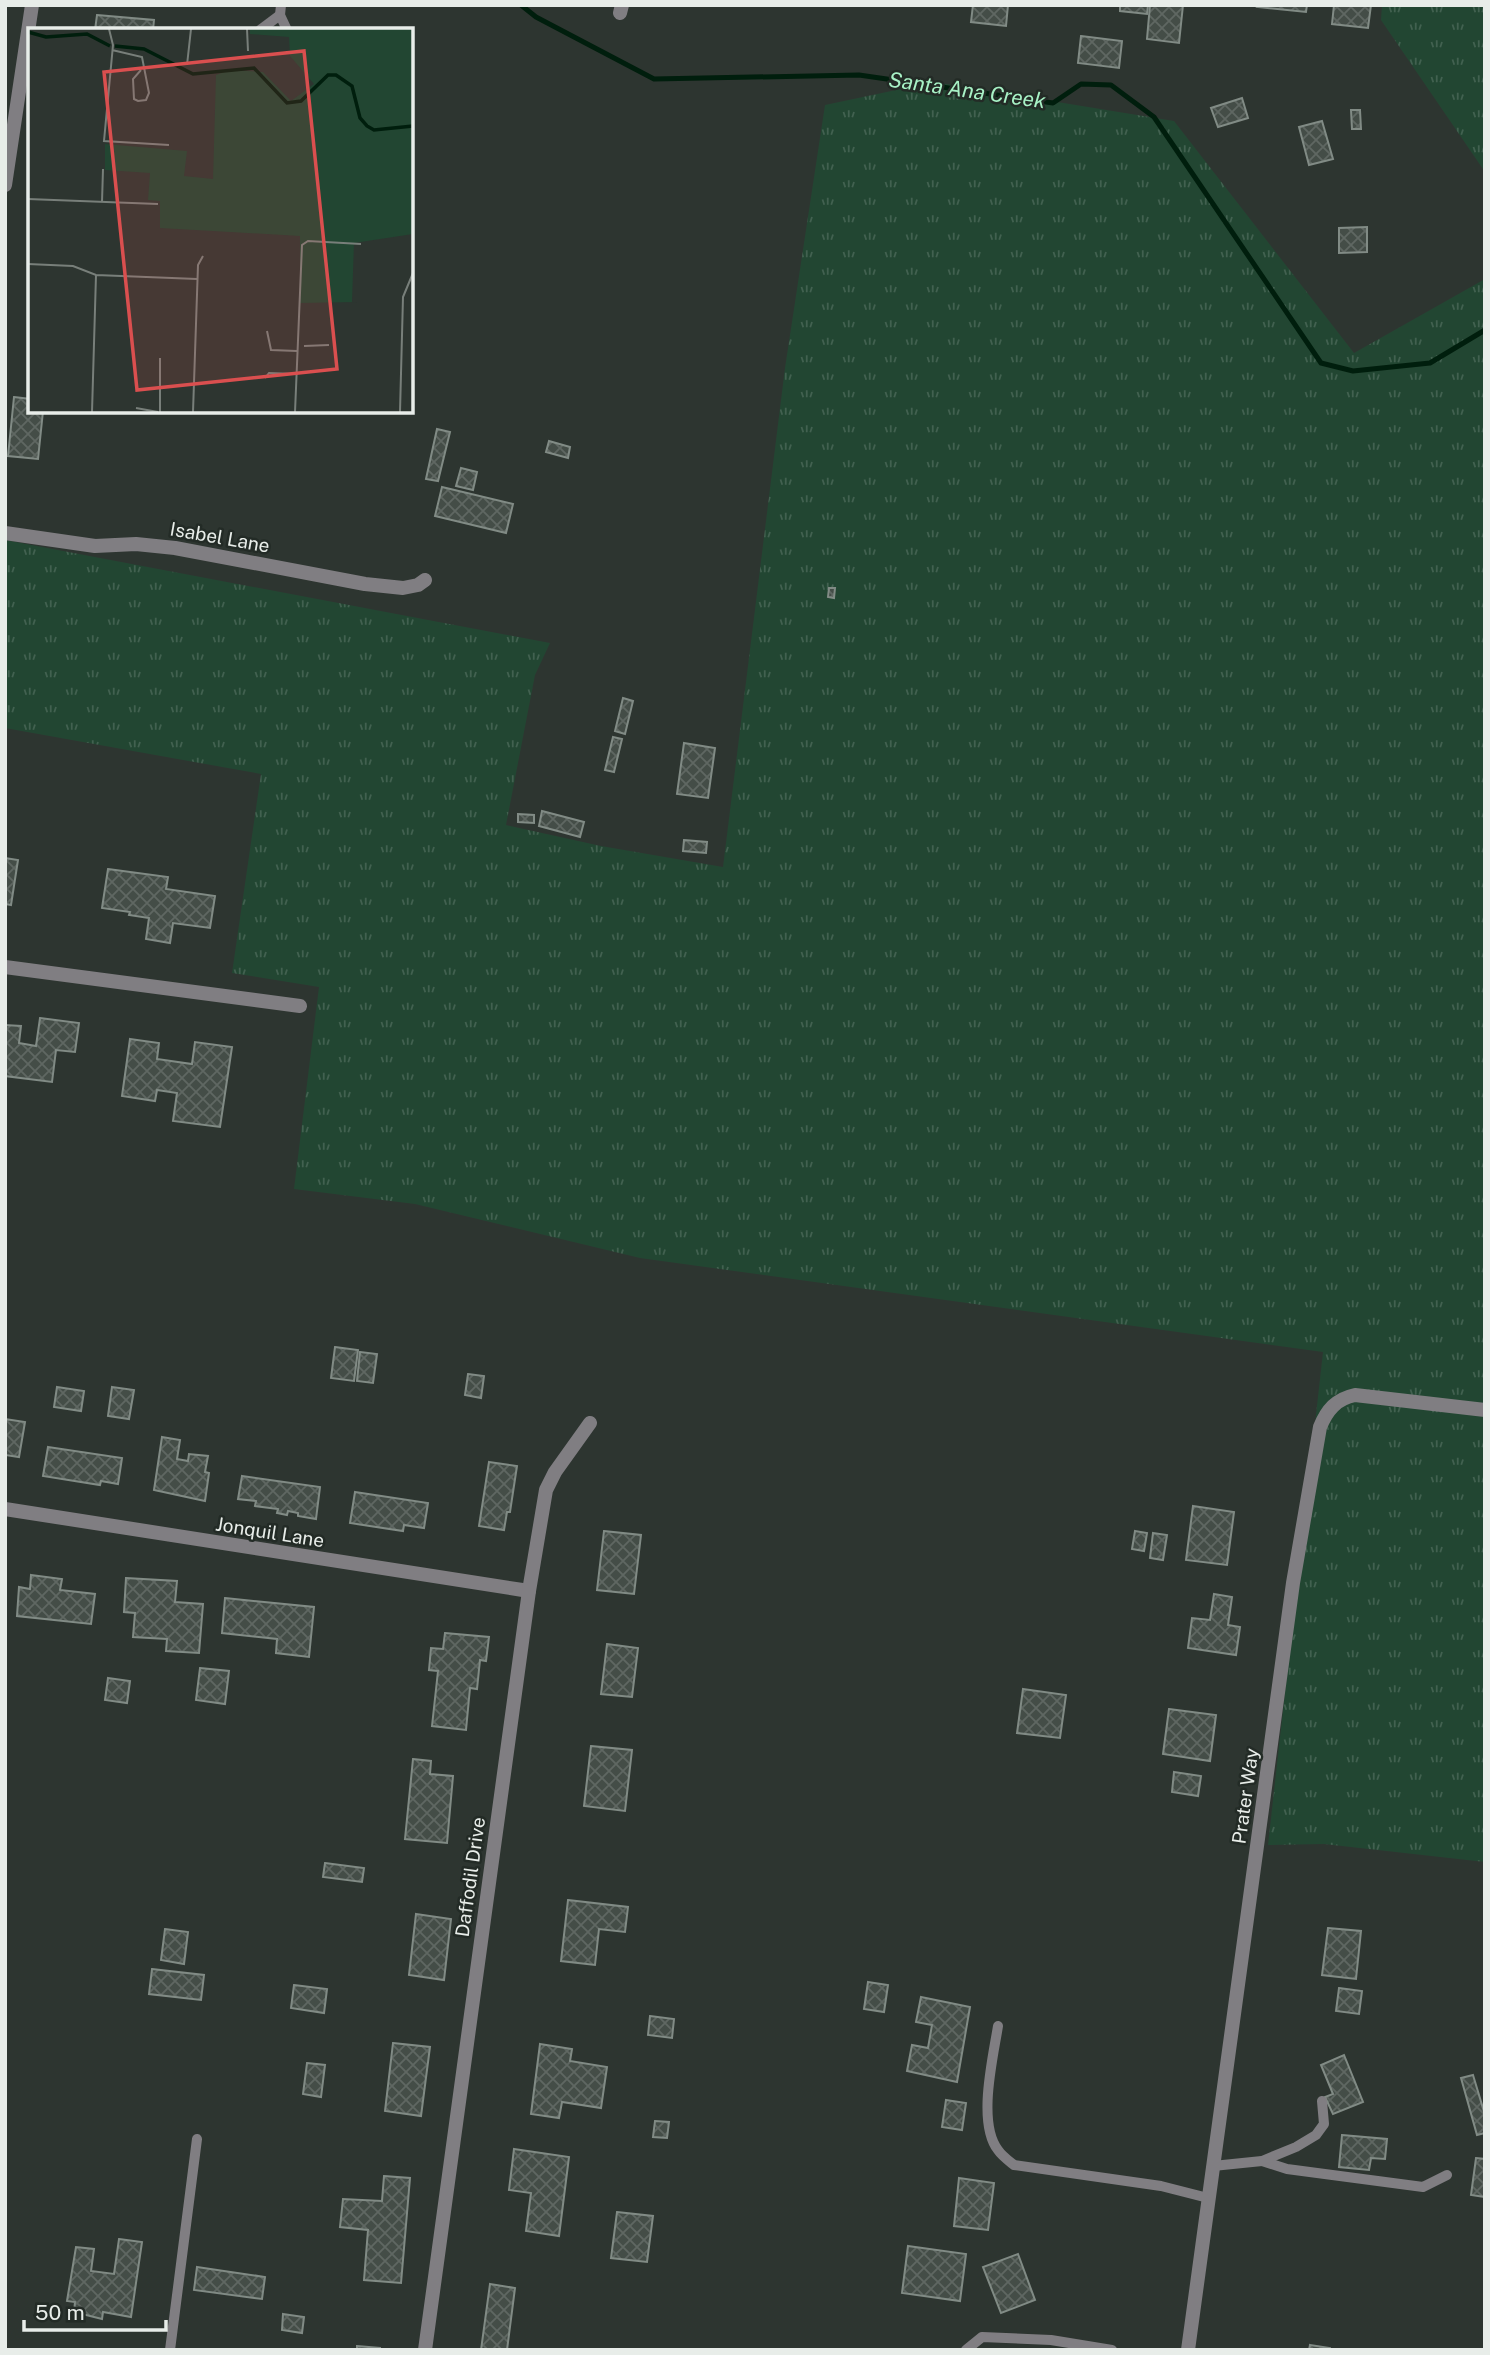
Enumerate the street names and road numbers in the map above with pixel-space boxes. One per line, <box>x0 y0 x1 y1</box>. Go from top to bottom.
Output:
street label: Isabel Lane <box>168 517 272 557</box>
street label: Jonquil Lane <box>214 1513 326 1551</box>
street label: Prater Way <box>1227 1747 1263 1845</box>
street label: Daffodil Drive <box>451 1816 489 1938</box>

